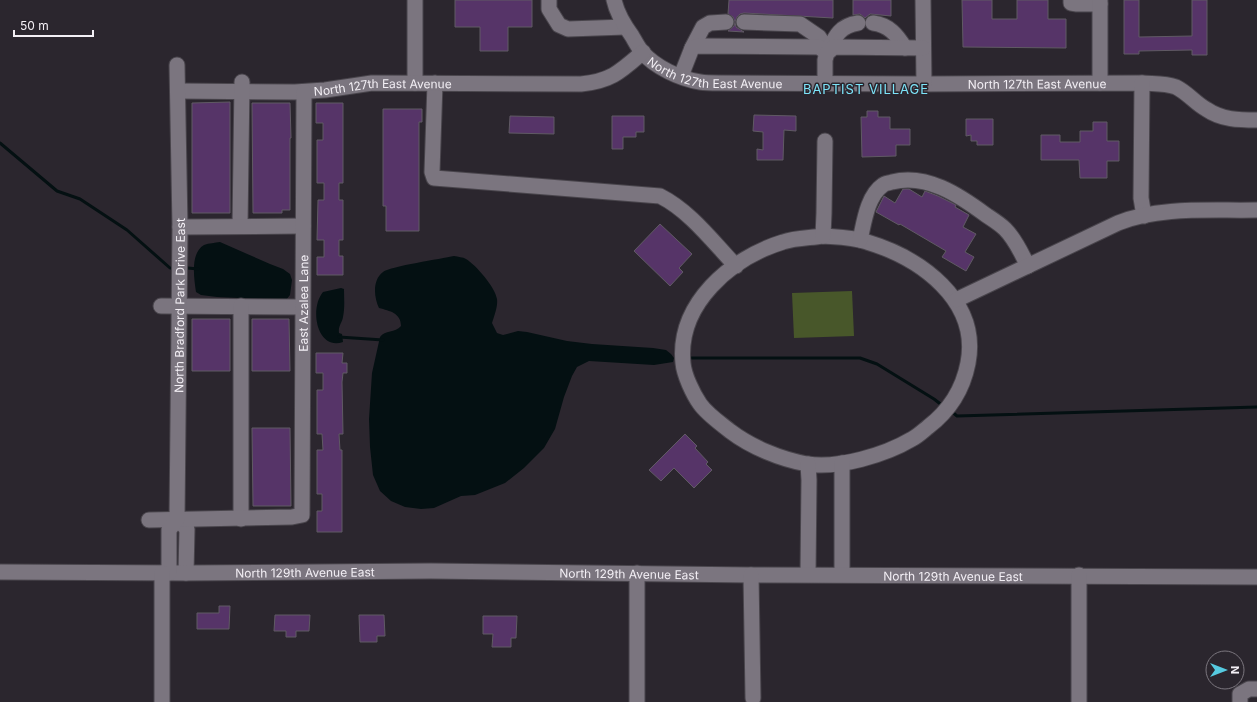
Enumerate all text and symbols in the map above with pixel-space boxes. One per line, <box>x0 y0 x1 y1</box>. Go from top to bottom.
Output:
scale bar <box>14 12 93 38</box>
text: 50 m <box>20 18 49 33</box>
street label: North 127th East Avenue <box>645 53 782 91</box>
street label: North 127th East Avenue <box>313 75 452 98</box>
street label: North 127th East Avenue <box>968 76 1106 91</box>
district label: BAPTIST VILLAGE <box>803 81 929 97</box>
street label: North Bradford Park Drive East <box>171 218 188 393</box>
street label: East Azalea Lane <box>295 255 311 352</box>
street label: North 129th Avenue East <box>235 564 375 580</box>
street label: North 129th Avenue East <box>559 565 699 582</box>
street label: North 129th Avenue East <box>883 568 1023 584</box>
north arrow <box>1205 650 1245 690</box>
text: N <box>1228 666 1242 674</box>

